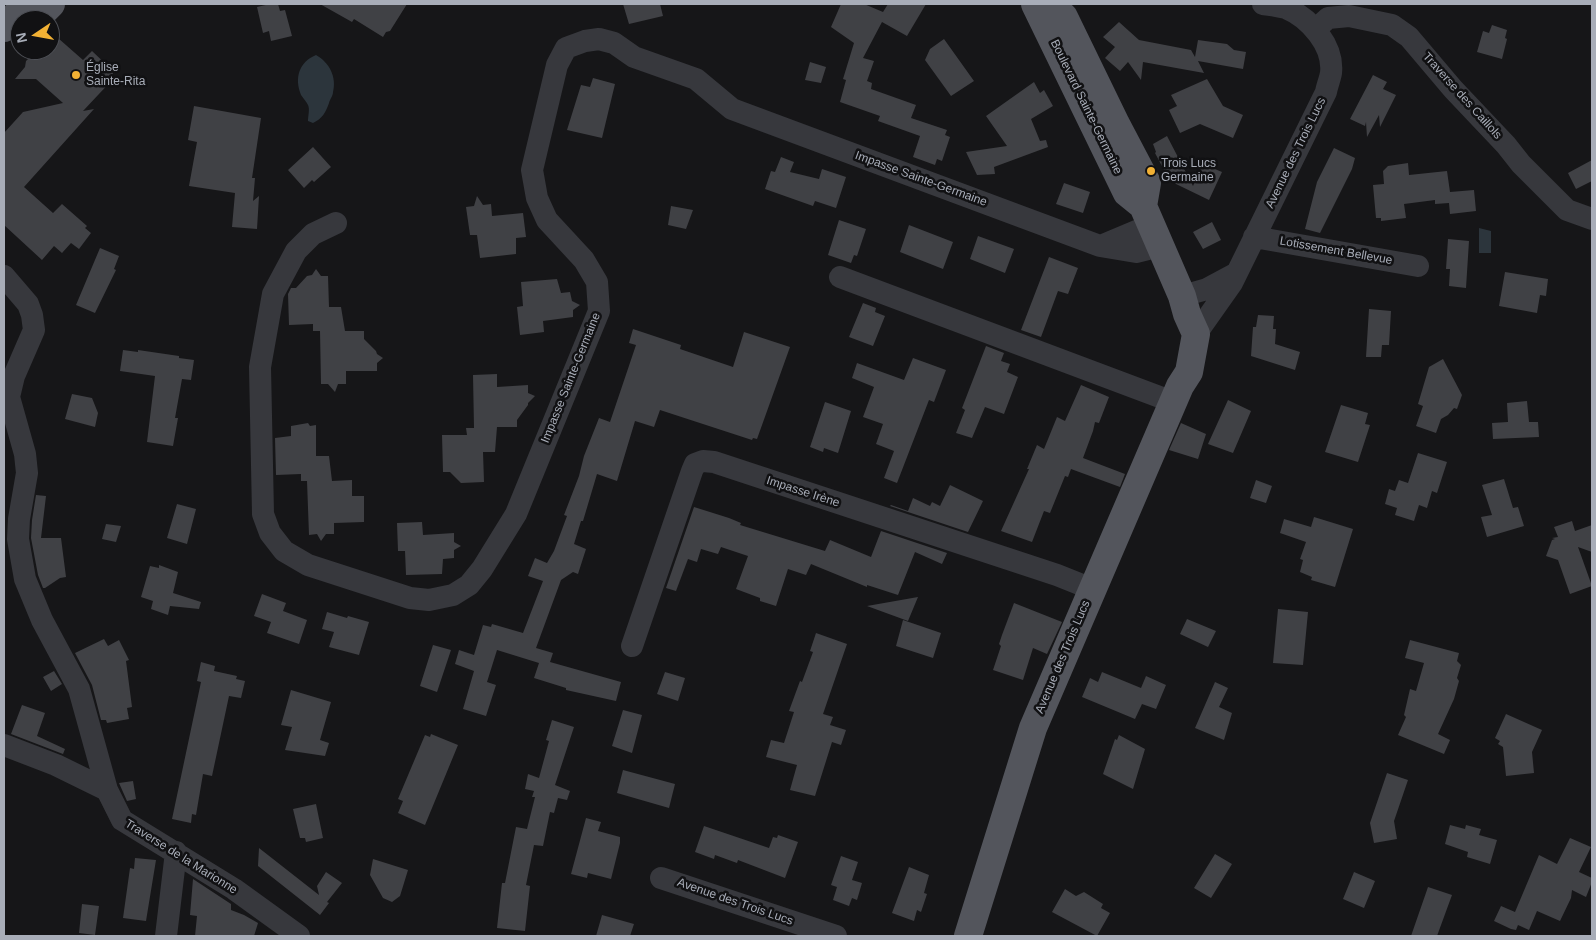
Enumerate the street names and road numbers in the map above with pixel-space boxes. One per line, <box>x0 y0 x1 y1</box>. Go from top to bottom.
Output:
street label: Boulevard Sainte-Germaine <box>1047 37 1125 177</box>
street label: Traverse des Caillols <box>1419 50 1505 142</box>
street label: Avenue des Trois Lucs <box>1263 95 1329 211</box>
street label: Impasse Sainte-Germaine <box>853 148 989 210</box>
street label: Lotissement Bellevue <box>1279 234 1393 268</box>
street label: Impasse Sainte-Germaine <box>538 311 604 445</box>
street label: Impasse Irène <box>765 473 841 511</box>
street label: Avenue des Trois Lucs <box>1033 598 1093 716</box>
street label: Traverse de la Marionne <box>122 817 240 897</box>
street label: Avenue des Trois Lucs <box>675 875 795 929</box>

